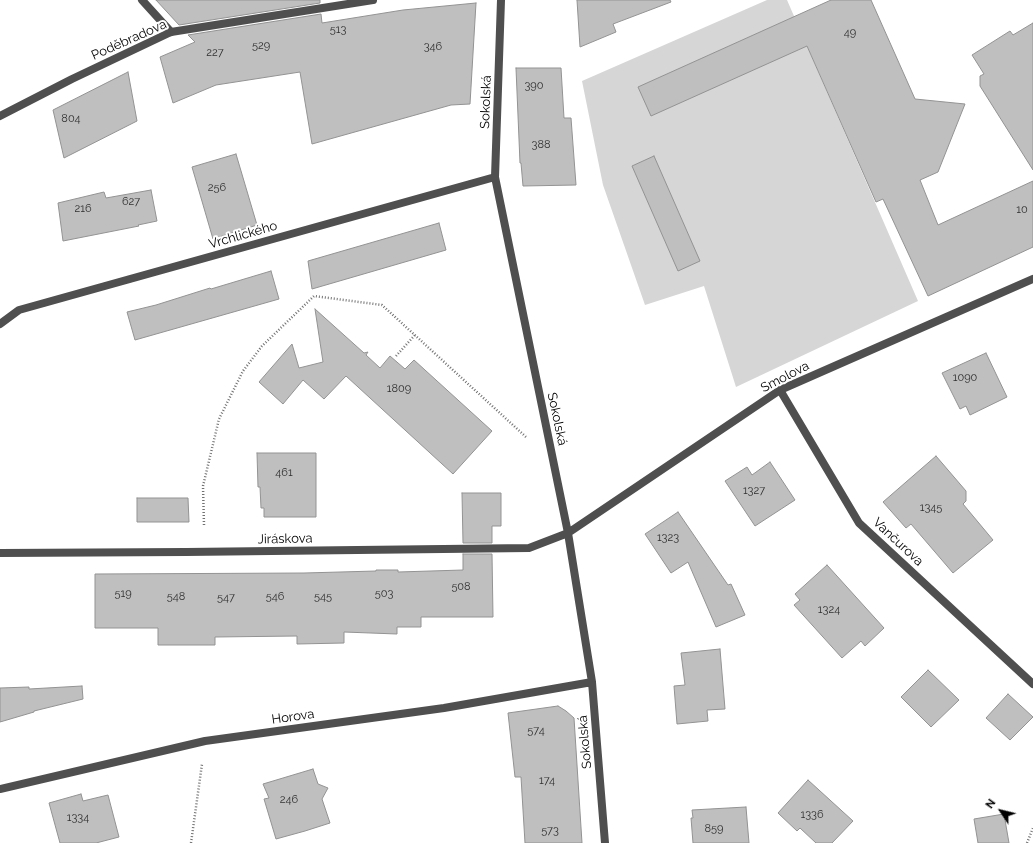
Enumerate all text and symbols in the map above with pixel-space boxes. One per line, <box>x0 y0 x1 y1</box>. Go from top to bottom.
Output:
street label: Poděbradova <box>89 17 169 63</box>
house number: 513 <box>330 23 346 37</box>
house number: 49 <box>844 26 856 40</box>
house number: 529 <box>252 39 270 53</box>
house number: 346 <box>424 40 442 54</box>
house number: 227 <box>206 46 224 60</box>
street label: Sokolská <box>477 75 495 129</box>
house number: 390 <box>524 79 544 93</box>
house number: 804 <box>61 112 81 126</box>
house number: 388 <box>532 138 550 152</box>
house number: 256 <box>208 181 226 195</box>
house number: 627 <box>122 195 140 209</box>
house number: 216 <box>74 202 92 216</box>
house number: 10 <box>1016 203 1028 217</box>
street label: Vrchlického <box>207 218 279 252</box>
street label: Smolova <box>758 358 812 396</box>
house number: 1090 <box>953 371 977 385</box>
house number: 1809 <box>387 382 411 396</box>
street label: Sokolská <box>544 391 570 447</box>
house number: 461 <box>275 466 293 480</box>
house number: 1327 <box>743 484 765 498</box>
house number: 1345 <box>920 501 942 515</box>
street label: Vančurova <box>870 515 926 569</box>
street label: Jiráskova <box>257 531 313 547</box>
house number: 1323 <box>657 531 679 545</box>
house number: 508 <box>451 580 471 594</box>
house number: 519 <box>114 587 132 601</box>
house number: 503 <box>375 587 393 601</box>
house number: 548 <box>167 590 185 604</box>
house number: 546 <box>266 590 284 604</box>
house number: 545 <box>314 590 332 604</box>
house number: 547 <box>217 591 235 605</box>
house number: 1324 <box>818 603 840 617</box>
street label: Horova <box>271 706 315 728</box>
street label: Sokolská <box>575 715 595 769</box>
house number: 574 <box>527 724 545 738</box>
house number: 174 <box>539 774 555 788</box>
north arrow <box>981 791 1021 831</box>
house number: 246 <box>280 793 298 807</box>
text: N <box>983 797 998 811</box>
house number: 1336 <box>800 808 824 822</box>
house number: 1334 <box>67 811 89 825</box>
house number: 859 <box>705 822 723 836</box>
house number: 573 <box>541 824 559 838</box>

